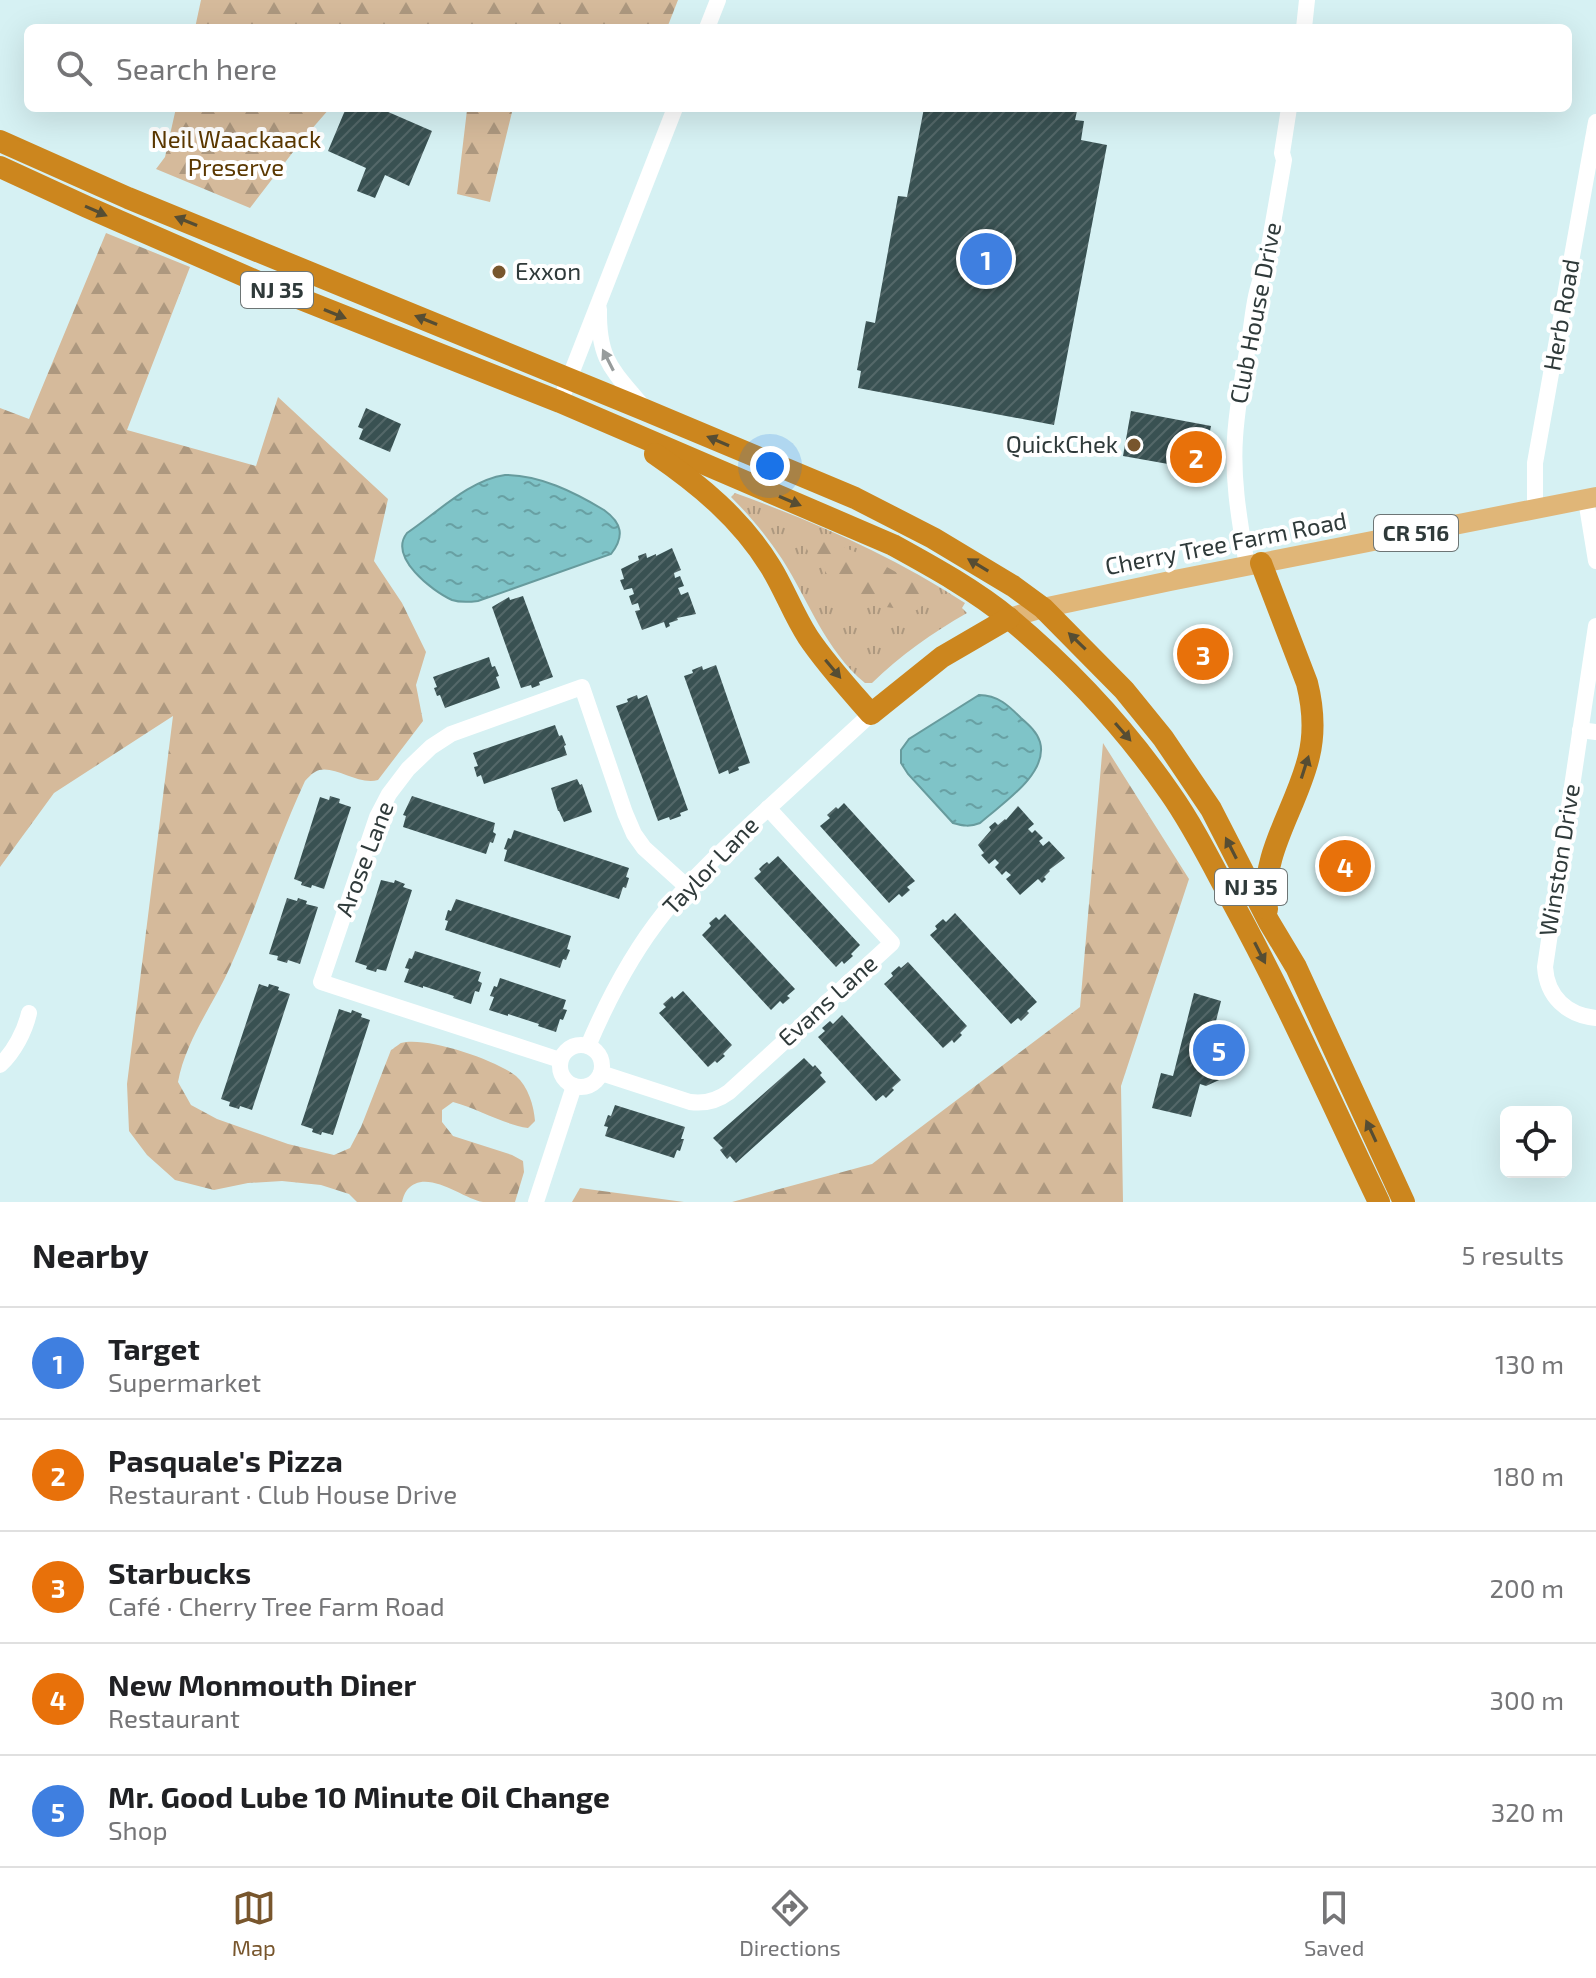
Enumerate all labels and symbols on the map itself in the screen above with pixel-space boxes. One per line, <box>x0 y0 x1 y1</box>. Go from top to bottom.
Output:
park label: Neil Waackaack Preserve <box>151 124 321 181</box>
one-way arrow <box>84 204 108 218</box>
one-way arrow <box>174 215 198 228</box>
street label: Club House Drive <box>1223 219 1286 406</box>
pin: 1 <box>960 229 1012 289</box>
place label: Exxon <box>515 256 581 285</box>
street label: Herb Road <box>1536 257 1585 373</box>
marker: Exxon <box>490 263 508 281</box>
road number: NJ 35 <box>241 272 313 308</box>
one-way arrow <box>323 307 347 320</box>
one-way arrow <box>414 314 438 327</box>
one-way arrow <box>602 349 616 371</box>
pin: 2 <box>1170 427 1222 487</box>
place label: QuickChek <box>1006 429 1118 458</box>
one-way arrow <box>706 434 730 447</box>
marker: QuickChek <box>1125 436 1143 454</box>
your location <box>750 446 790 486</box>
one-way arrow <box>778 494 801 507</box>
street label: Cherry Tree Farm Road <box>1102 505 1349 580</box>
road number: CR 516 <box>1374 515 1458 551</box>
one-way arrow <box>967 558 989 572</box>
pin: 3 <box>1177 624 1229 684</box>
one-way arrow <box>1068 632 1087 651</box>
one-way arrow <box>824 659 841 679</box>
one-way arrow <box>1114 723 1132 742</box>
one-way arrow <box>1300 755 1312 779</box>
street label: Winston Drive <box>1532 781 1585 938</box>
street label: Arose Lane <box>328 797 399 920</box>
street label: Taylor Lane <box>656 810 764 920</box>
pin: 4 <box>1319 836 1371 896</box>
one-way arrow <box>1225 837 1238 860</box>
road number: NJ 35 <box>1215 869 1287 905</box>
one-way arrow <box>1254 941 1267 964</box>
street label: Evans Lane <box>772 948 882 1052</box>
pin: 5 <box>1193 1020 1245 1080</box>
one-way arrow <box>1364 1119 1378 1143</box>

